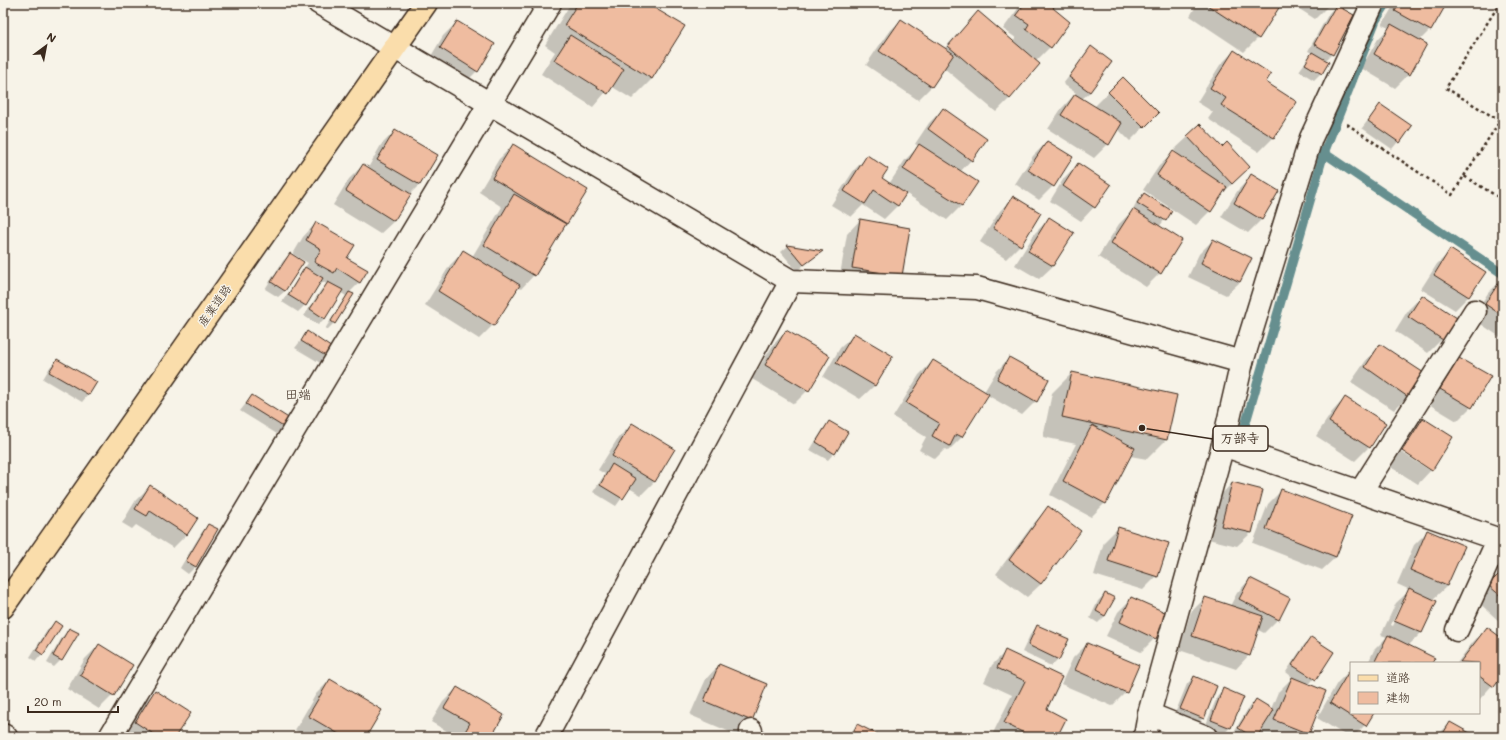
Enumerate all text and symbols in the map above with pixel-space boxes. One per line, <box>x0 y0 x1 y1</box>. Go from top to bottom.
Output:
north arrow <box>26 26 66 66</box>
text: N <box>44 29 59 46</box>
street label: 産業道路 <box>194 281 234 329</box>
district label: 田端 <box>285 385 311 402</box>
callout: 万部寺 <box>1213 426 1268 451</box>
text: 万部寺 <box>1220 429 1260 446</box>
legend <box>1350 662 1480 714</box>
text: 道路 <box>1386 669 1410 685</box>
scale bar <box>28 688 118 714</box>
text: 建物 <box>1386 689 1410 705</box>
text: 20 m <box>34 693 62 709</box>

